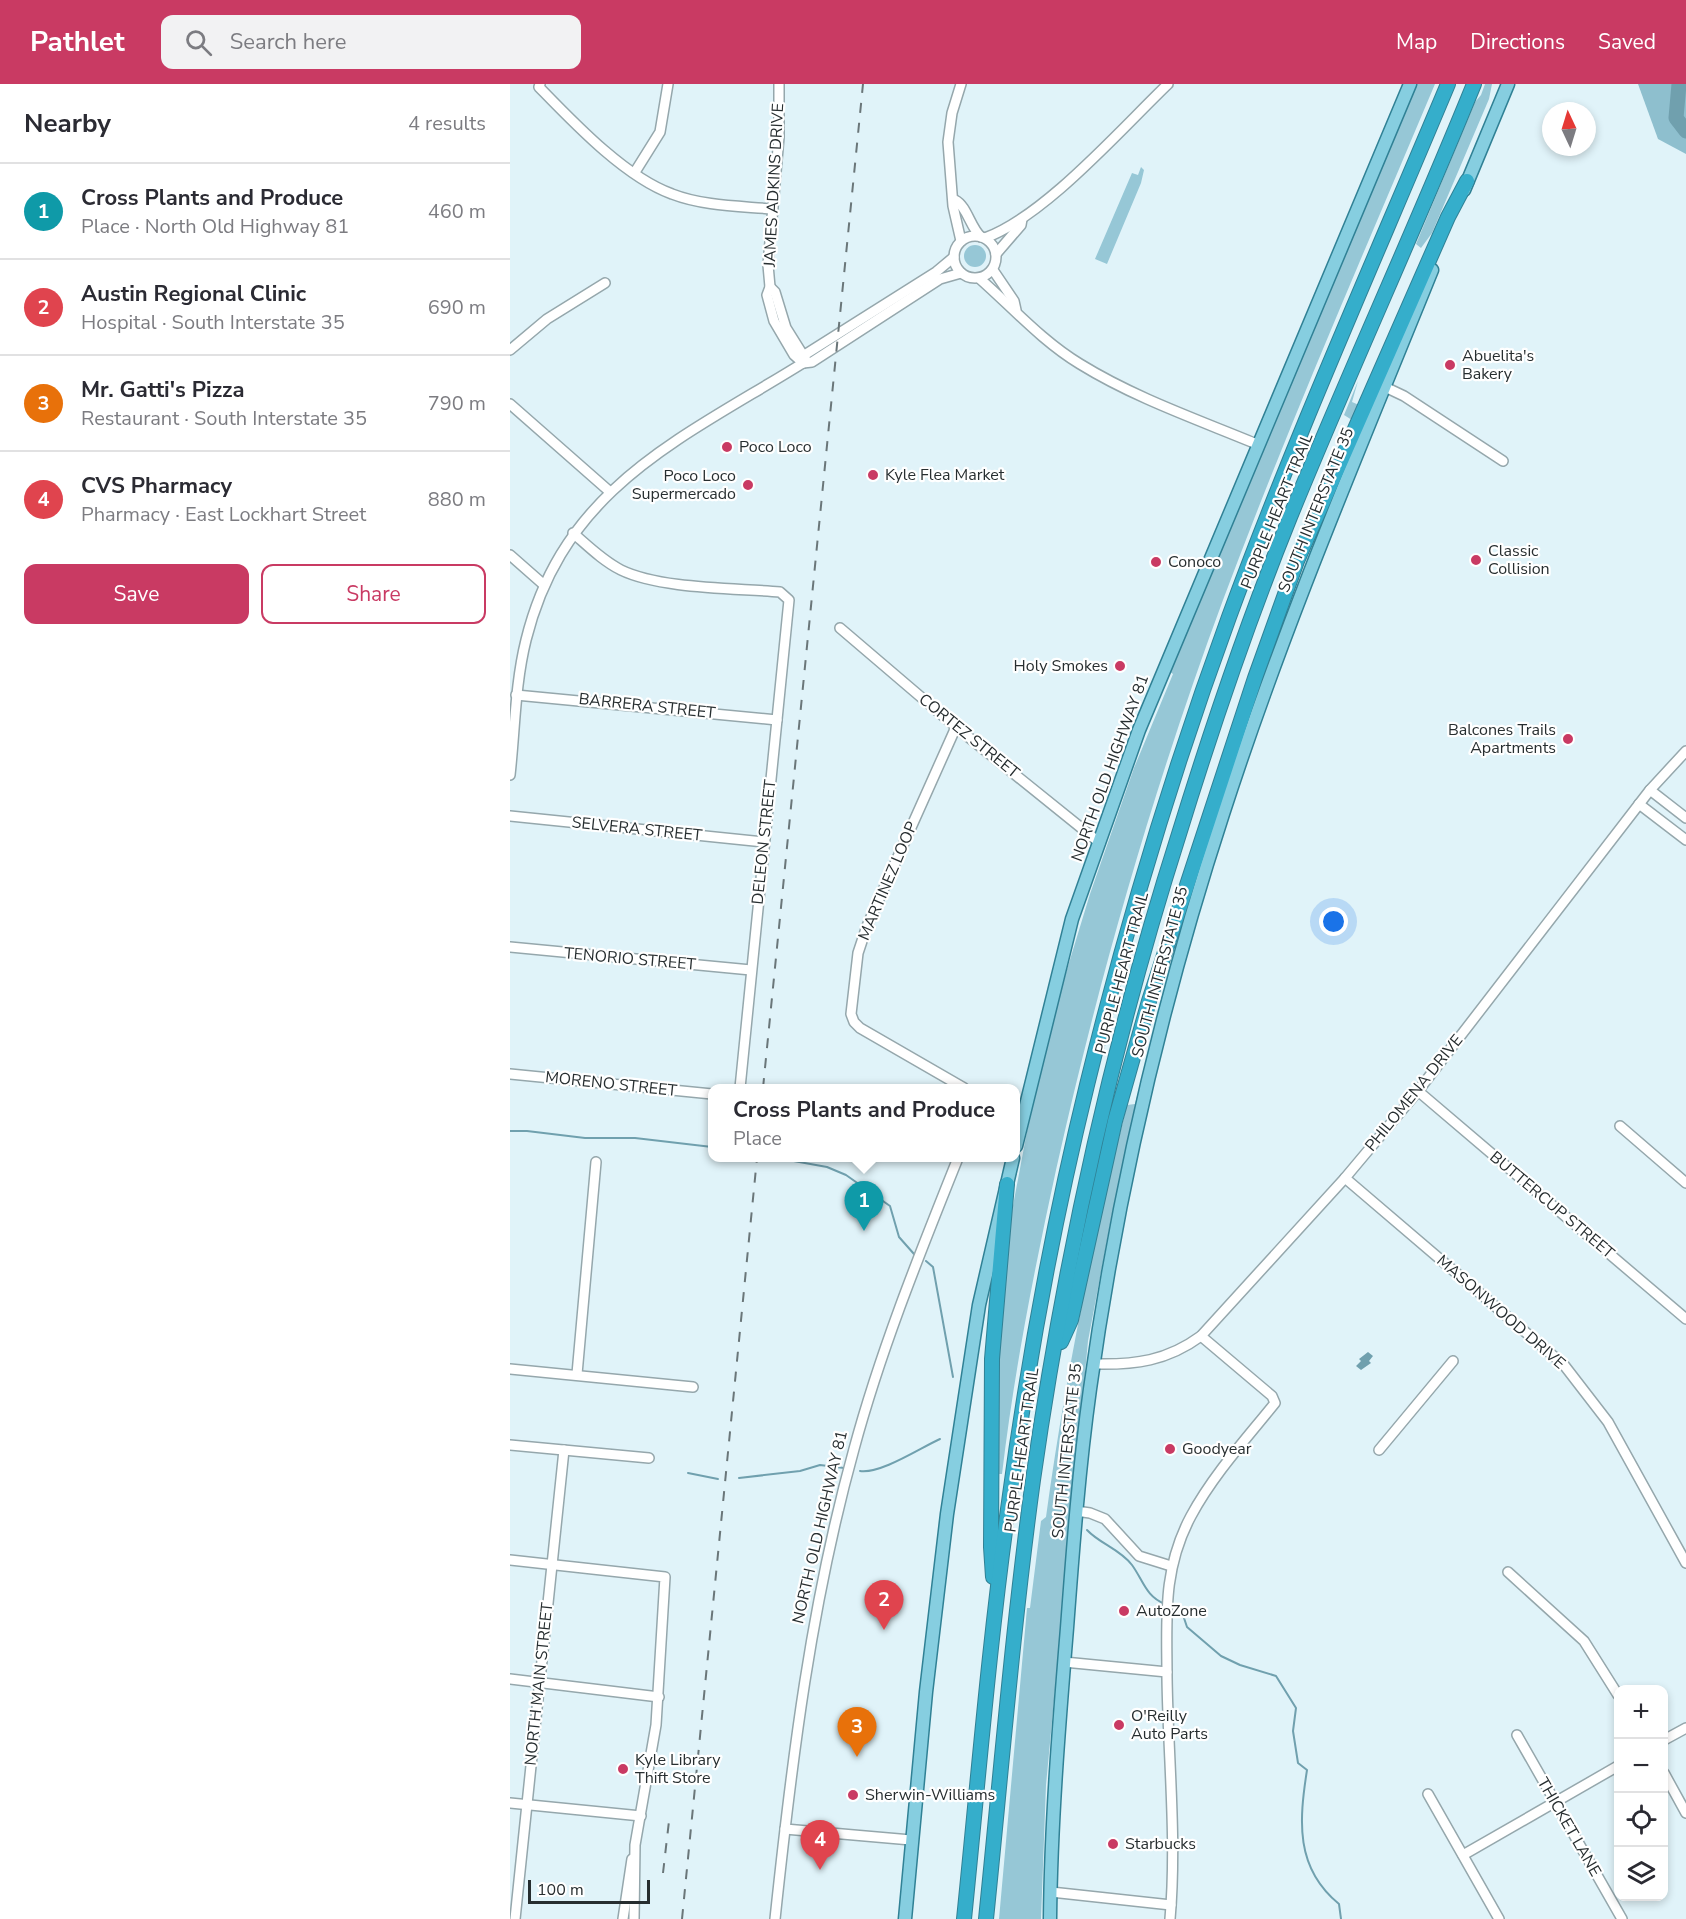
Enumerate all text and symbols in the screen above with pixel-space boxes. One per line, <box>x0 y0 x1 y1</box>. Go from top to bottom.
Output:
search box <box>161 15 581 69</box>
text: Pathlet <box>30 23 125 61</box>
icon: search <box>182 26 215 59</box>
text: Search here <box>230 27 346 57</box>
text: Map <box>1396 28 1437 56</box>
text: Directions <box>1470 28 1565 56</box>
text: Saved <box>1598 28 1656 56</box>
street label: JAMES ADKINS DRIVE <box>759 102 789 269</box>
north arrow <box>1542 102 1596 156</box>
text: Nearby <box>24 106 111 141</box>
text: 4 results <box>408 110 486 137</box>
text: Cross Plants and Produce <box>81 183 343 213</box>
text: 1 <box>38 198 50 225</box>
text: 460 m <box>428 198 486 225</box>
text: Place · North Old Highway 81 <box>81 213 349 240</box>
text: Austin Regional Clinic <box>81 279 306 309</box>
text: 2 <box>38 294 50 321</box>
text: 690 m <box>428 294 486 321</box>
text: Hospital · South Interstate 35 <box>81 309 345 336</box>
place label: Abuelita's Bakery <box>1462 345 1534 385</box>
marker: Abuelita's Bakery <box>1443 358 1457 372</box>
text: Mr. Gatti's Pizza <box>81 375 244 405</box>
text: 3 <box>38 390 50 417</box>
text: 790 m <box>428 390 486 417</box>
text: Restaurant · South Interstate 35 <box>81 405 367 432</box>
street label: SOUTH INTERSTATE 35 <box>1273 424 1359 596</box>
street label: PURPLE HEART TRAIL <box>1236 429 1318 592</box>
place label: Poco Loco <box>739 436 812 458</box>
marker: Poco Loco <box>720 440 734 454</box>
place label: Kyle Flea Market <box>885 464 1005 486</box>
place label: Poco Loco Supermercado <box>632 465 736 505</box>
marker: Kyle Flea Market <box>866 468 880 482</box>
text: CVS Pharmacy <box>81 471 232 501</box>
marker: Poco Loco Supermercado <box>741 478 755 492</box>
text: 4 <box>38 486 50 513</box>
text: 880 m <box>428 486 486 513</box>
text: Pharmacy · East Lockhart Street <box>81 501 366 528</box>
place label: Classic Collision <box>1488 540 1550 580</box>
place label: Conoco <box>1168 551 1221 573</box>
marker: Classic Collision <box>1469 553 1483 567</box>
marker: Conoco <box>1149 555 1163 569</box>
button: Save <box>24 564 249 624</box>
button: Share <box>261 564 486 624</box>
place label: Holy Smokes <box>1014 655 1108 677</box>
marker: Holy Smokes <box>1113 659 1127 673</box>
street label: NORTH OLD HIGHWAY 81 <box>1066 671 1154 865</box>
street label: BARRERA STREET <box>578 688 717 724</box>
street label: CORTEZ STREET <box>914 689 1024 784</box>
place label: Balcones Trails Apartments <box>1448 719 1556 759</box>
marker: Balcones Trails Apartments <box>1561 732 1575 746</box>
street label: DELEON STREET <box>747 778 782 906</box>
street label: SELVERA STREET <box>571 811 704 847</box>
street label: MARTINEZ LOOP <box>853 818 923 944</box>
street label: SOUTH INTERSTATE 35 <box>1127 884 1193 1060</box>
street label: PURPLE HEART TRAIL <box>1090 889 1154 1056</box>
your location <box>1319 907 1348 936</box>
street label: TENORIO STREET <box>563 942 697 976</box>
street label: PHILOMENA DRIVE <box>1360 1030 1468 1156</box>
street label: MORENO STREET <box>544 1066 678 1102</box>
popup <box>708 1084 1020 1162</box>
text: Cross Plants and Produce <box>733 1095 995 1125</box>
text: Place <box>733 1125 782 1152</box>
street label: BUTTERCUP STREET <box>1485 1146 1619 1264</box>
pin: 1 <box>844 1182 884 1231</box>
street label: MASONWOOD DRIVE <box>1432 1250 1570 1374</box>
street label: SOUTH INTERSTATE 35 <box>1047 1362 1087 1540</box>
street label: PURPLE HEART TRAIL <box>1000 1366 1045 1534</box>
street label: NORTH OLD HIGHWAY 81 <box>787 1428 853 1626</box>
place label: Goodyear <box>1182 1438 1252 1460</box>
marker: Goodyear <box>1163 1442 1177 1456</box>
pin: 2 <box>864 1580 904 1630</box>
place label: AutoZone <box>1136 1600 1207 1622</box>
street label: NORTH MAIN STREET <box>519 1601 559 1767</box>
marker: AutoZone <box>1117 1604 1131 1618</box>
map controls <box>1614 1685 1668 1901</box>
button: + <box>1614 1685 1668 1739</box>
place label: O'Reilly Auto Parts <box>1131 1705 1208 1745</box>
pin: 3 <box>838 1708 876 1757</box>
marker: O'Reilly Auto Parts <box>1112 1718 1126 1732</box>
button: − <box>1614 1739 1668 1793</box>
place label: Kyle Library Thift Store <box>635 1749 721 1789</box>
marker: Kyle Library Thift Store <box>616 1762 630 1776</box>
street label: THICKET LANE <box>1532 1774 1606 1880</box>
place label: Sherwin-Williams <box>865 1784 995 1806</box>
marker: Sherwin-Williams <box>846 1788 860 1802</box>
button: locate <box>1614 1793 1668 1847</box>
pin: 4 <box>800 1820 840 1870</box>
place label: Starbucks <box>1125 1833 1196 1855</box>
marker: Starbucks <box>1106 1837 1120 1851</box>
button: layers <box>1614 1847 1668 1901</box>
scale bar <box>528 1877 650 1904</box>
text: 100 m <box>537 1879 584 1901</box>

